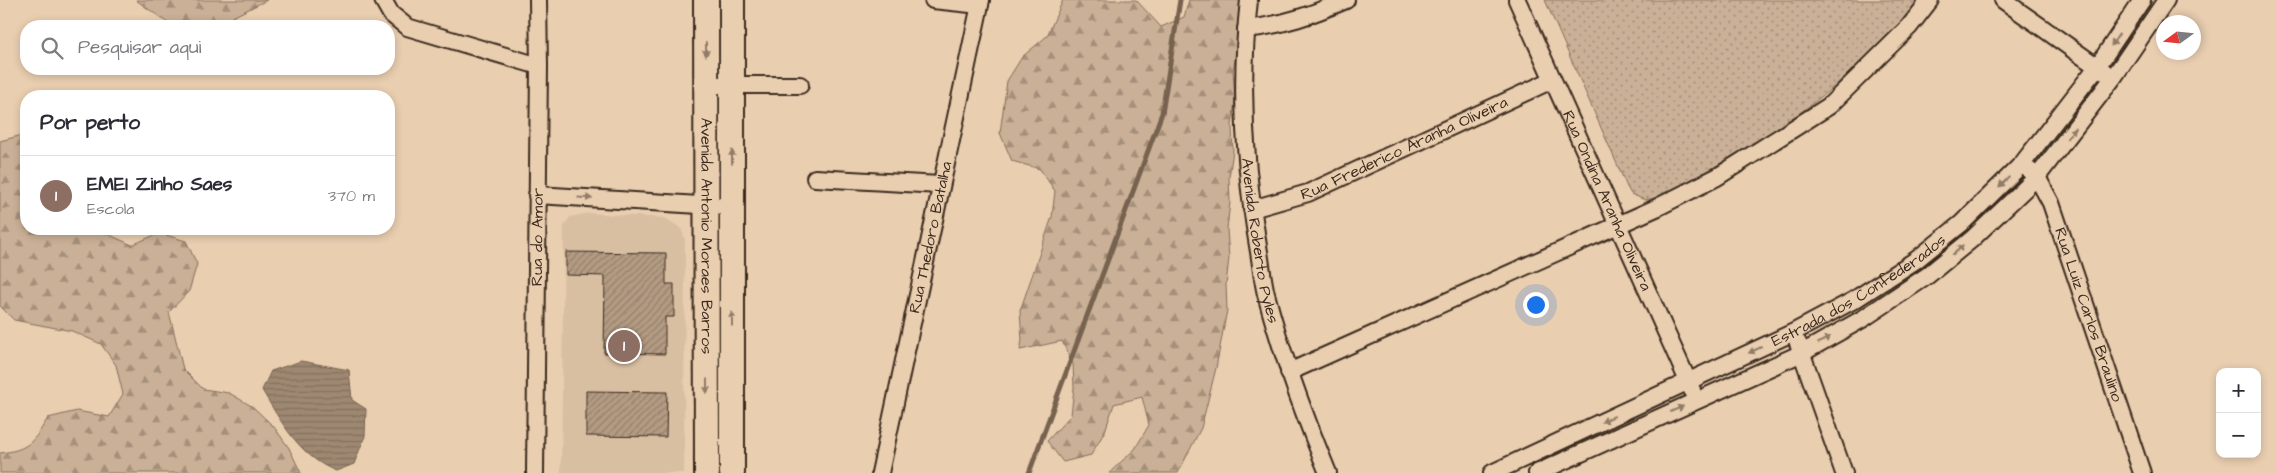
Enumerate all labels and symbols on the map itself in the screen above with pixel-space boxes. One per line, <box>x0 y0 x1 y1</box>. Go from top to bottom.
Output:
north arrow <box>2156 15 2201 60</box>
one-way arrow <box>2110 34 2119 47</box>
one-way arrow <box>702 41 710 57</box>
street label: Rua Frederico Aranha Oliveira <box>1298 91 1511 206</box>
street label: Rua Ondina Aranha Oliveira <box>1557 107 1657 294</box>
street label: Avenida Antonio Moraes Barros <box>695 118 718 354</box>
one-way arrow <box>2065 127 2076 140</box>
one-way arrow <box>728 149 736 165</box>
street label: Avenida Roberto Pyles <box>1236 157 1285 326</box>
street label: Rua Thedoro Batalha <box>903 159 957 315</box>
one-way arrow <box>1998 176 2010 188</box>
street label: Rua do Amor <box>526 188 549 286</box>
one-way arrow <box>578 194 594 202</box>
street label: Rua Luiz Carlos Braulino <box>2049 225 2128 405</box>
street label: Estrada dos Confederados <box>1768 229 1950 352</box>
one-way arrow <box>1952 244 1965 255</box>
your location <box>1523 292 1549 318</box>
one-way arrow <box>728 311 736 327</box>
pin: 1 <box>608 327 640 365</box>
one-way arrow <box>1817 336 1830 345</box>
one-way arrow <box>1748 347 1762 355</box>
one-way arrow <box>703 378 711 394</box>
one-way arrow <box>1670 405 1684 413</box>
one-way arrow <box>1601 415 1615 423</box>

